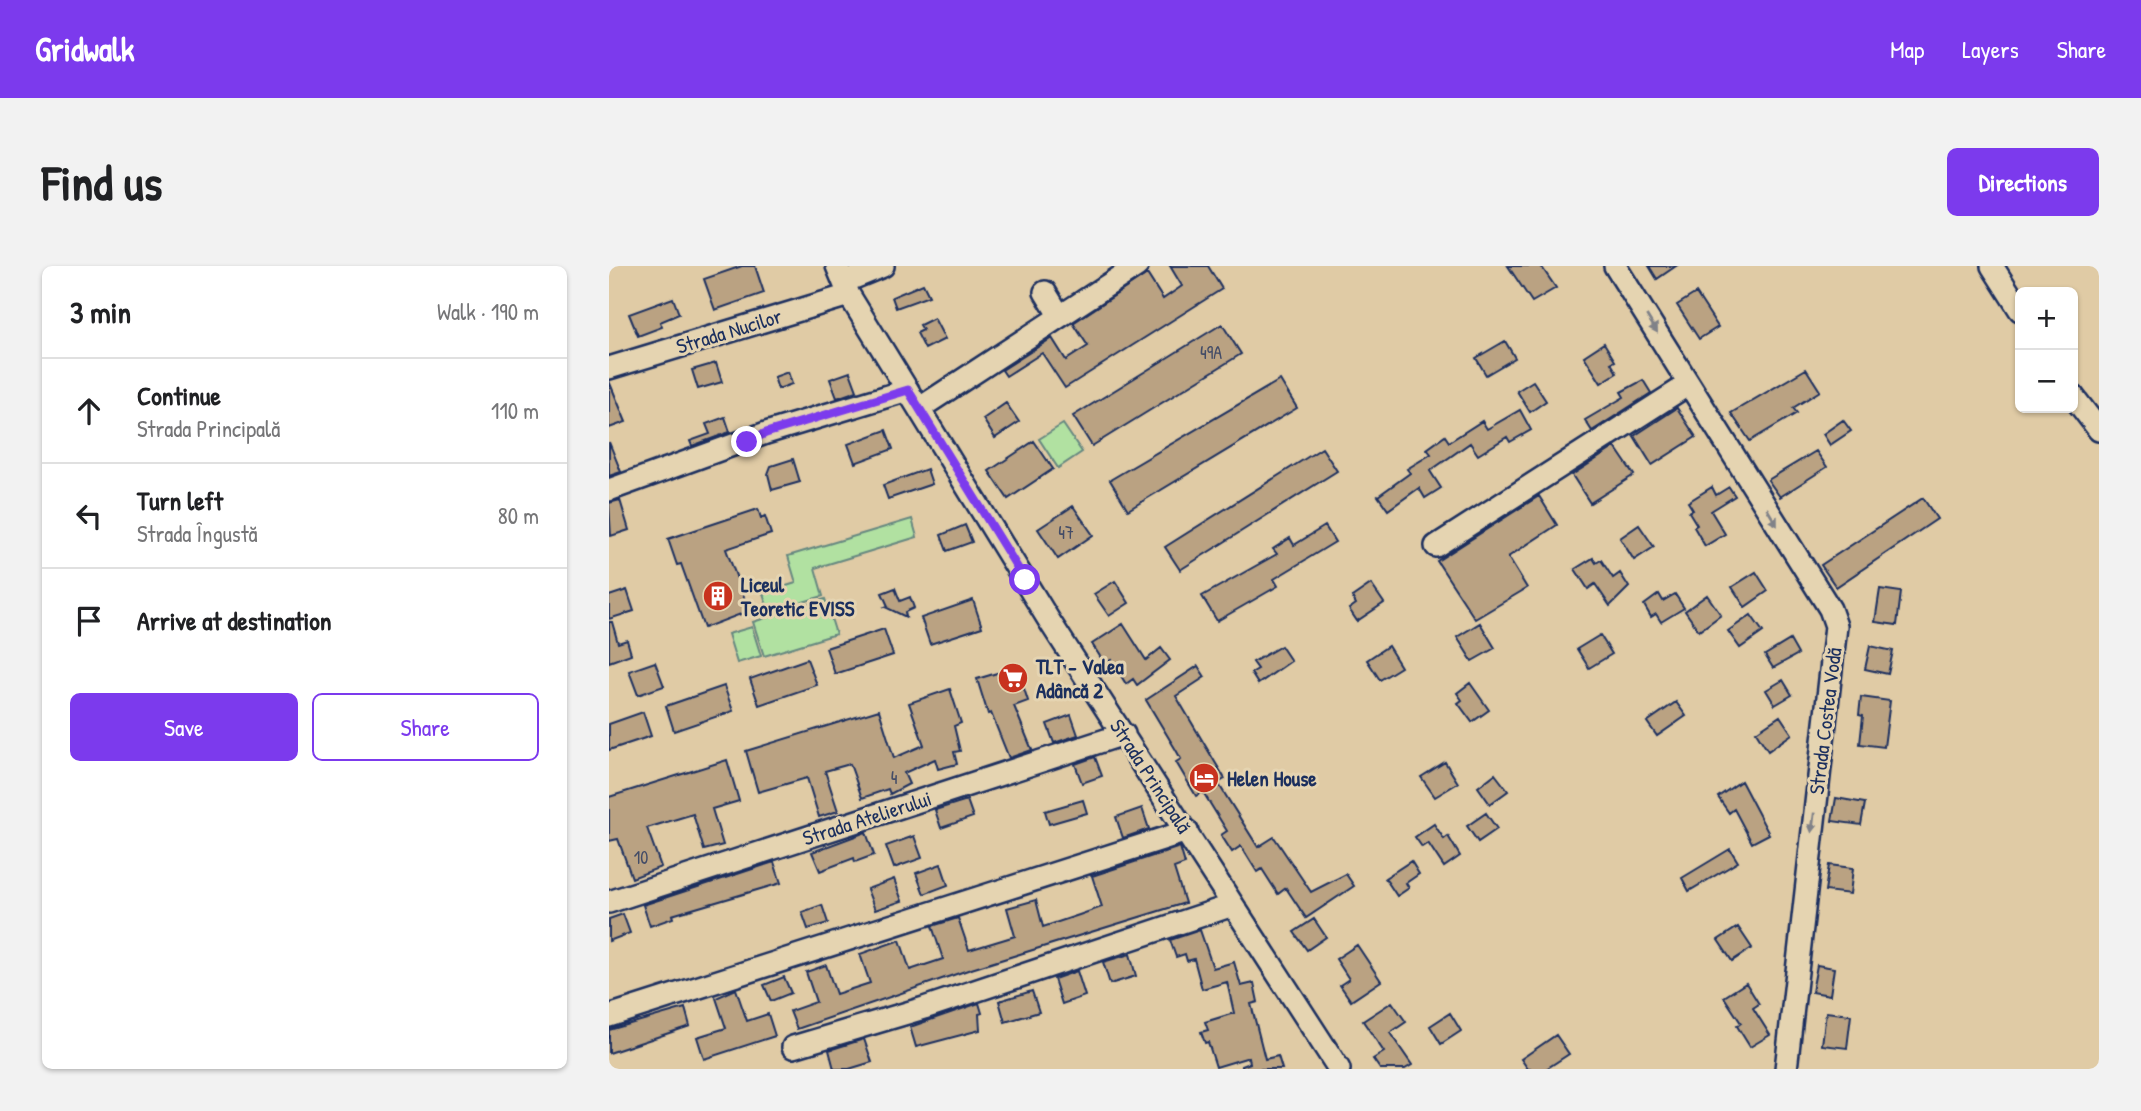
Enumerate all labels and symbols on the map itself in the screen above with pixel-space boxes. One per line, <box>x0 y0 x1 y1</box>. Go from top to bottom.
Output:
street label: Strada Nucilor <box>673 301 785 361</box>
one-way arrow <box>1645 314 1658 333</box>
house number: 49A <box>1200 340 1222 365</box>
route end <box>731 426 762 457</box>
one-way arrow <box>1766 507 1779 526</box>
house number: 47 <box>1058 520 1074 545</box>
route start <box>1009 564 1040 595</box>
place label: Liceul Teoretic EVISS <box>740 570 855 623</box>
building icon: Liceul Teoretic EVISS <box>701 579 735 613</box>
street label: Strada Costea Vodă <box>1802 646 1848 796</box>
place label: TLT - Valea Adâncă 2 <box>1035 652 1125 705</box>
supermarket icon: TLT - Valea Adâncă 2 <box>996 661 1030 695</box>
street label: Strada Principală <box>1103 713 1199 839</box>
hotel icon: Helen House <box>1187 761 1221 795</box>
place label: Helen House <box>1227 764 1317 793</box>
house number: 4 <box>891 765 898 790</box>
street label: Strada Atelierului <box>799 783 935 853</box>
one-way arrow <box>1807 812 1818 834</box>
house number: 10 <box>634 845 648 870</box>

